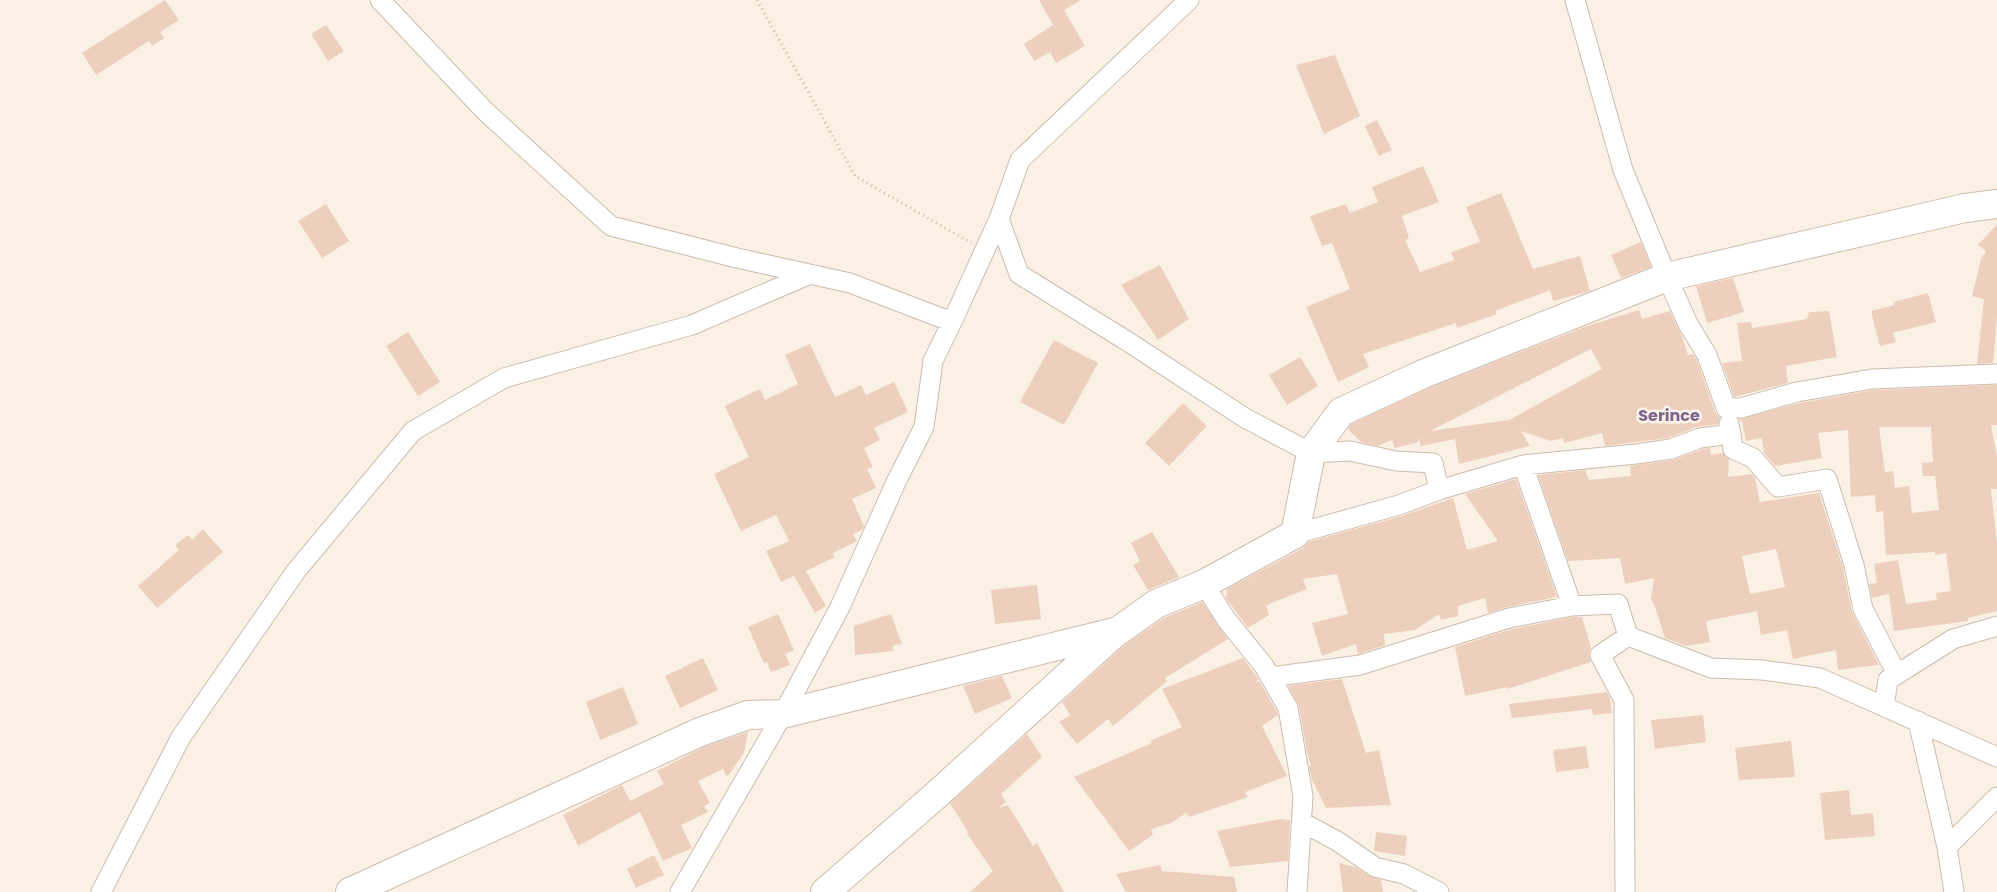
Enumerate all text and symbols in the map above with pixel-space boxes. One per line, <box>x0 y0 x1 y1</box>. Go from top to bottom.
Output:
district label: Serince <box>1638 404 1700 427</box>

